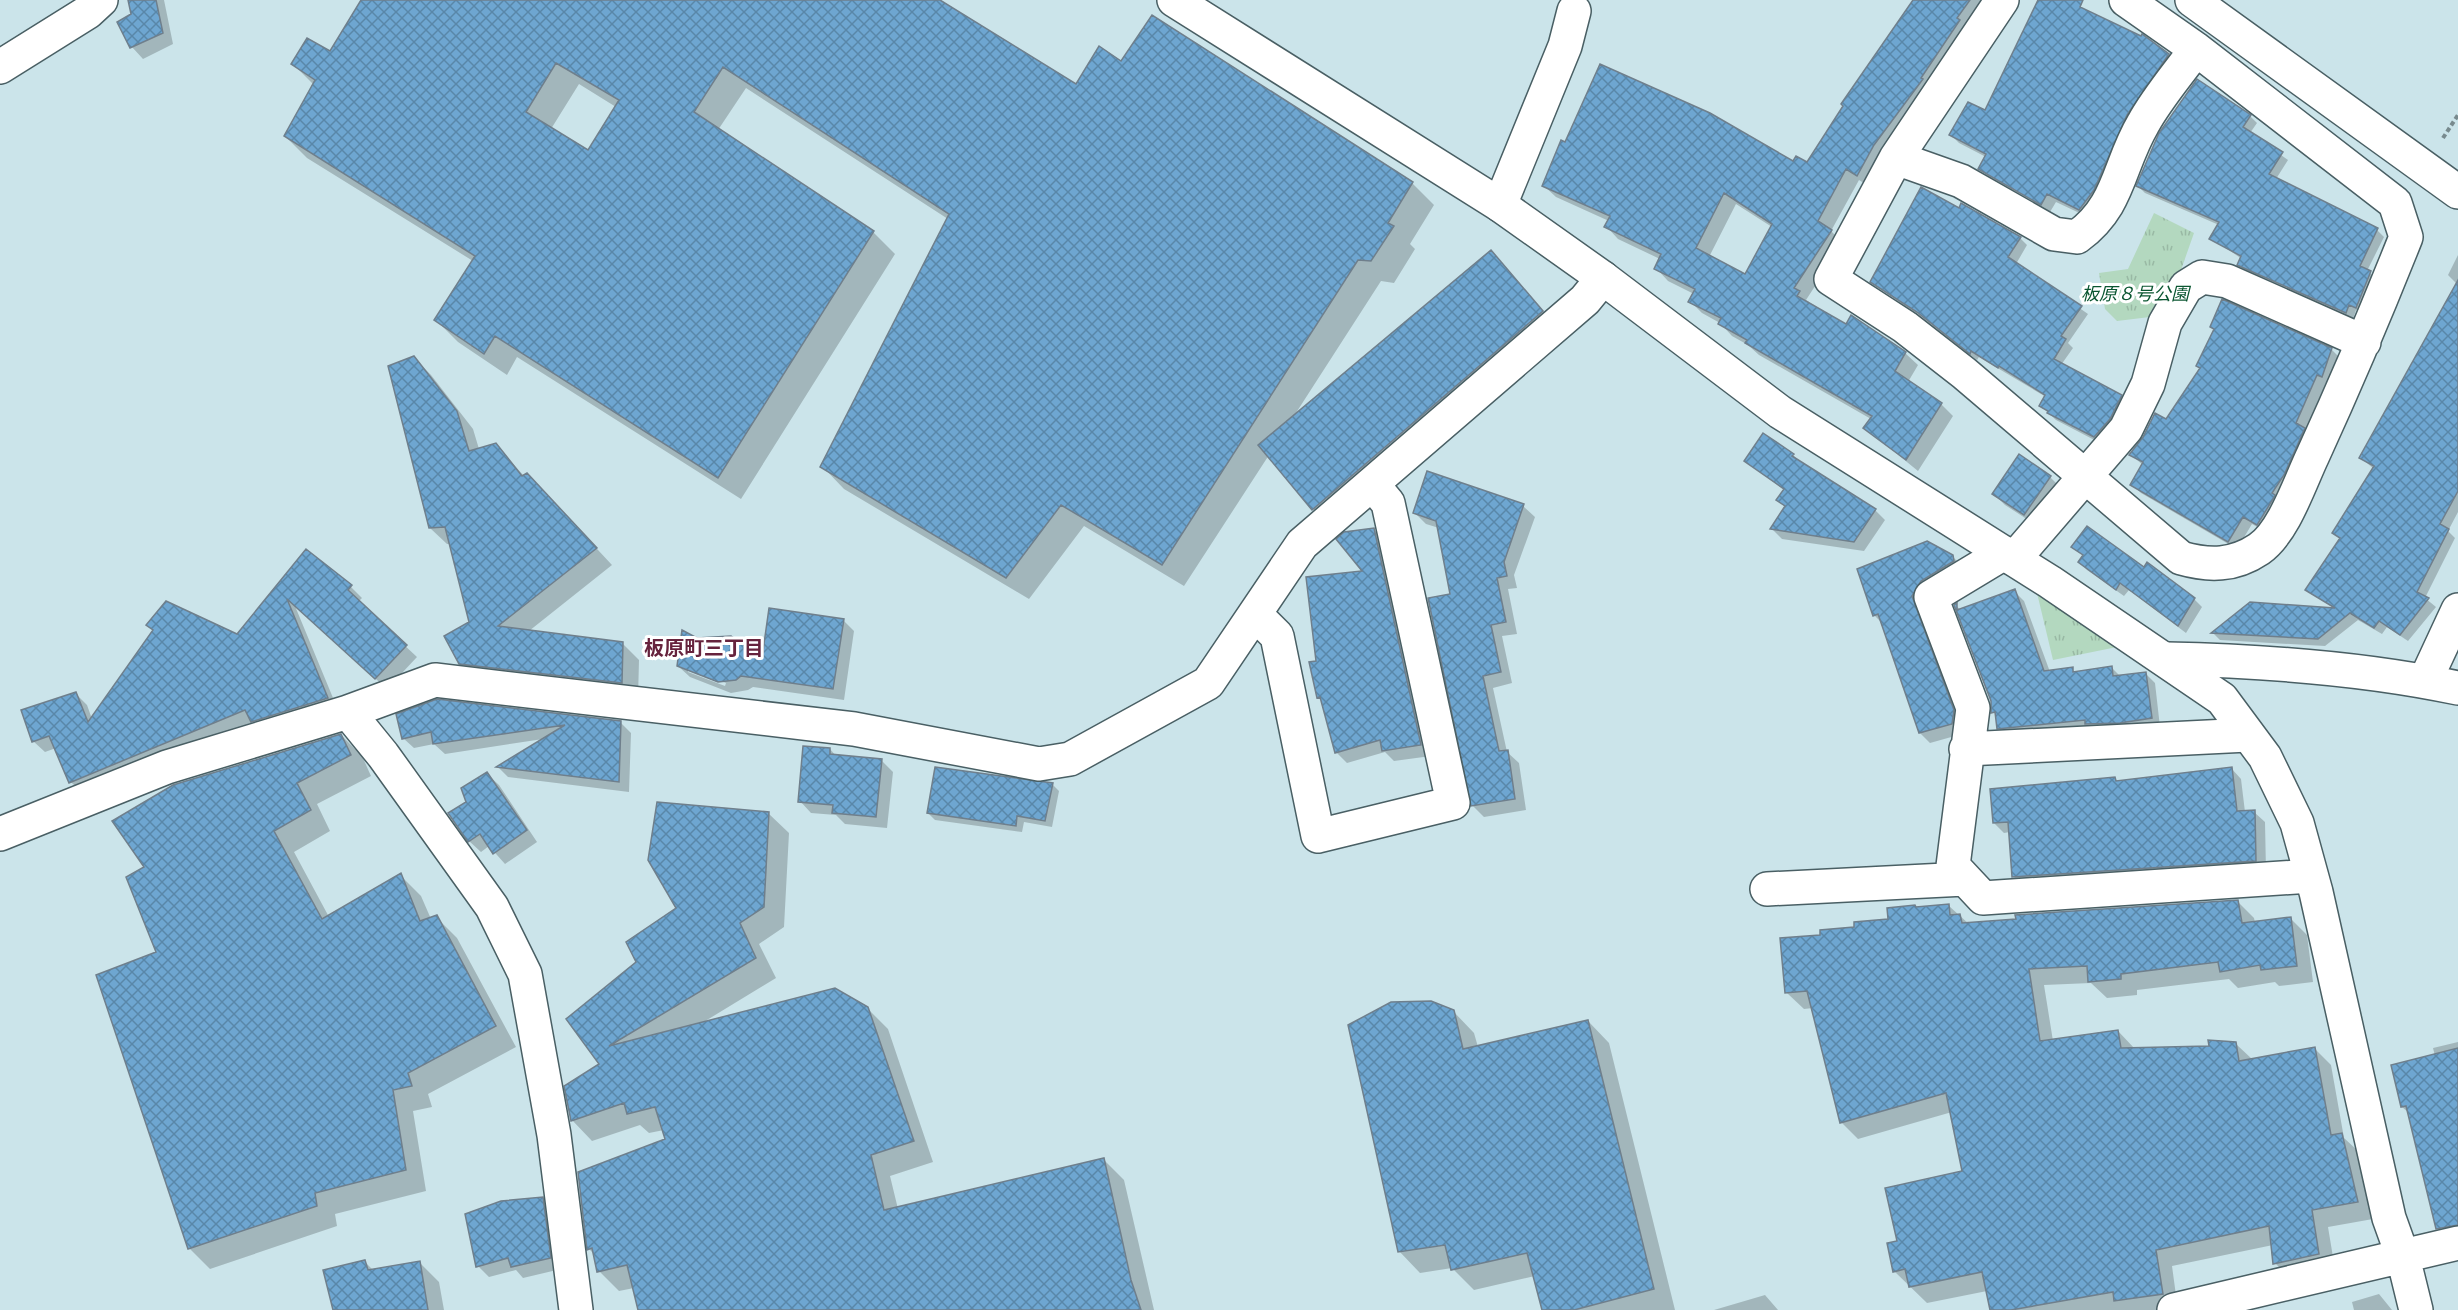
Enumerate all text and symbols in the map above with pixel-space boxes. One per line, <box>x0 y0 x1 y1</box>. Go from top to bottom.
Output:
park label: 板原８号公園 <box>2081 281 2192 305</box>
district label: 板原町三丁目 <box>644 634 764 661</box>

